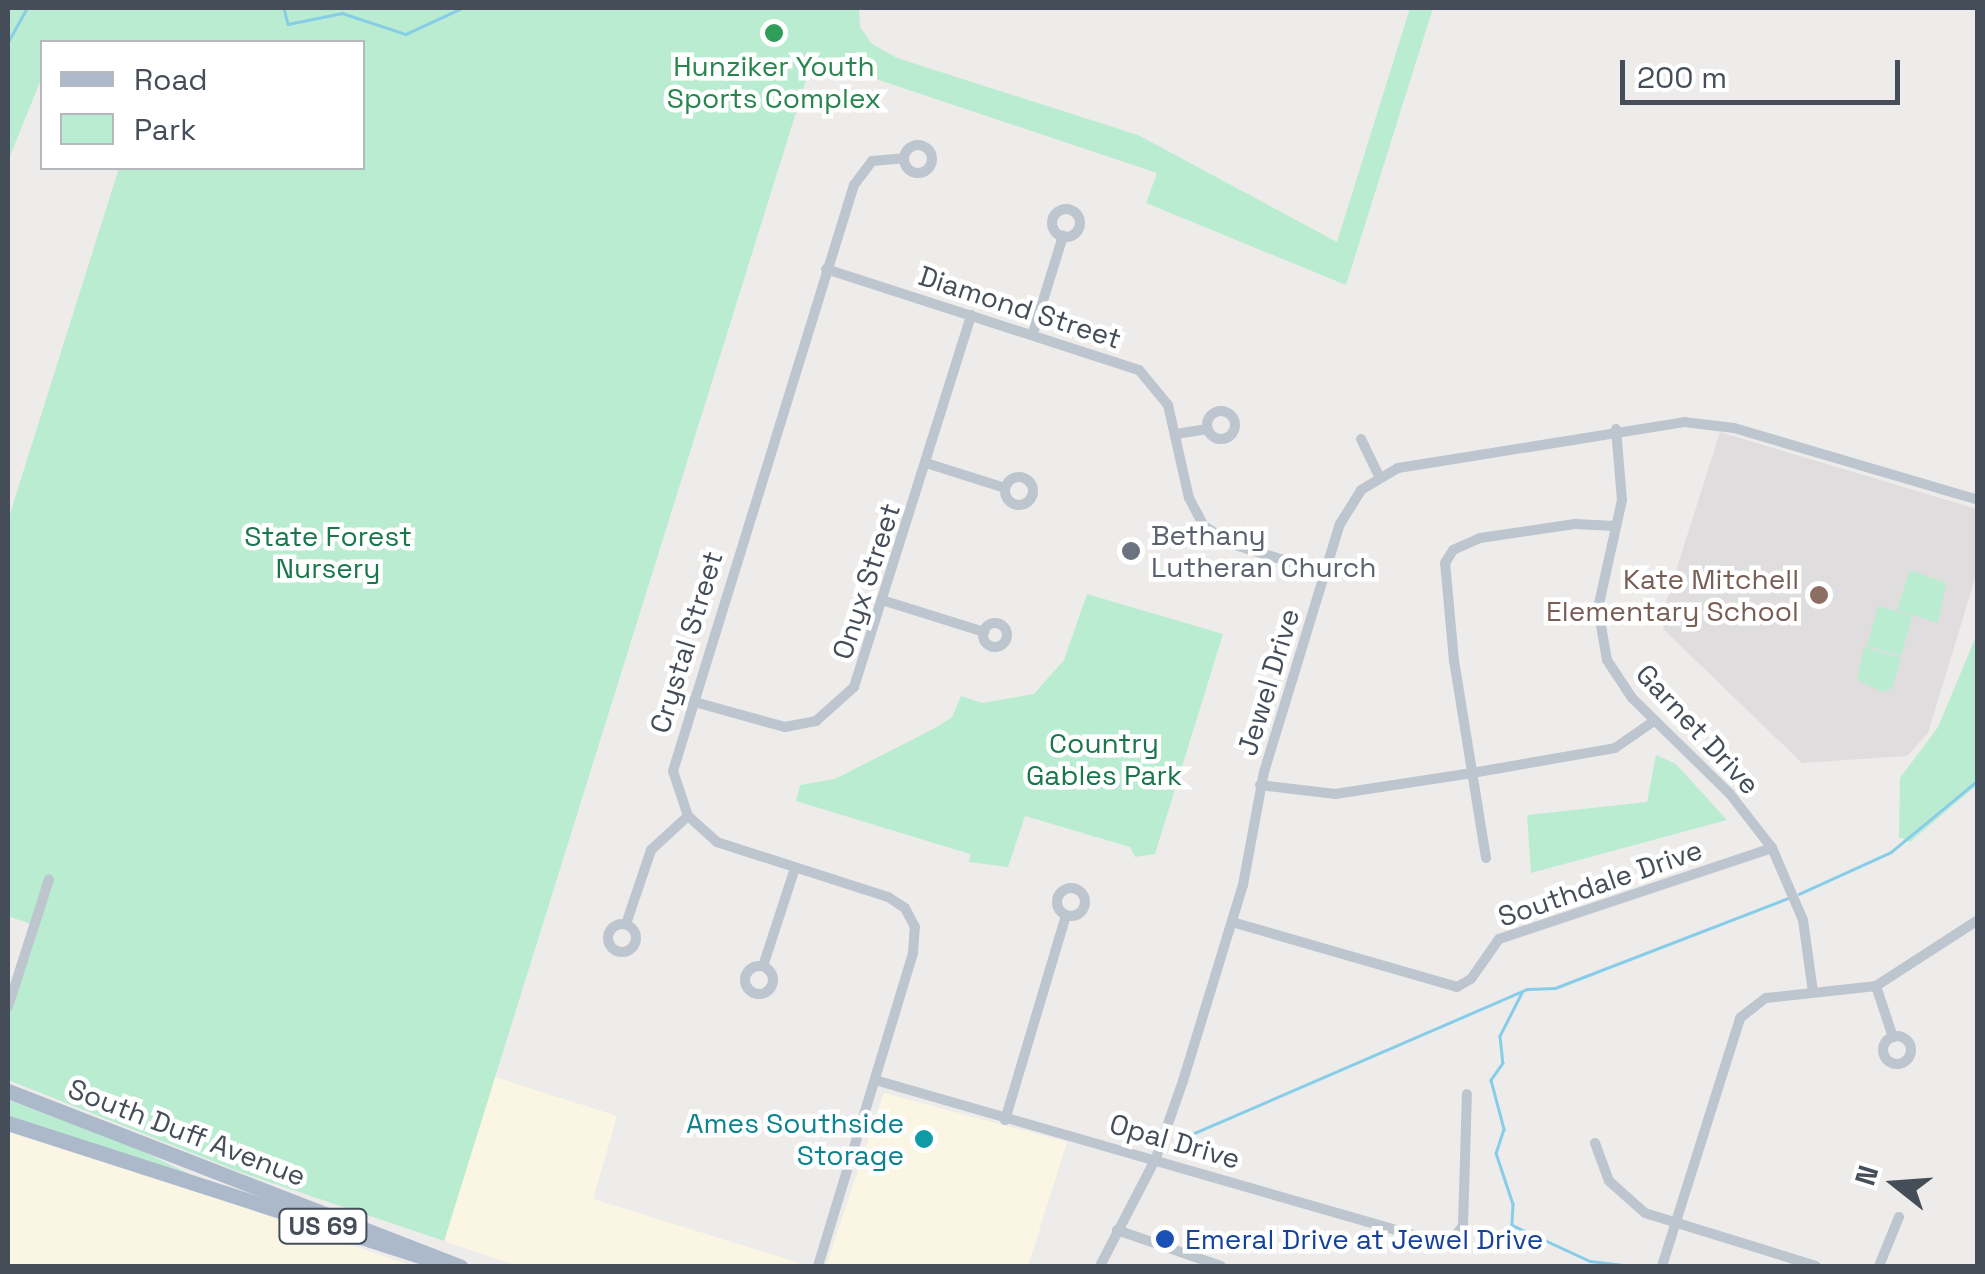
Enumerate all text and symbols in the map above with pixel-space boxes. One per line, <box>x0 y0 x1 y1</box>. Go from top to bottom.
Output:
marker: Hunziker Youth Sports Complex <box>763 22 785 44</box>
legend <box>40 40 365 170</box>
scale bar <box>1625 40 1905 102</box>
place label: Hunziker Youth Sports Complex <box>667 49 881 115</box>
text: 200 m <box>1637 58 1727 97</box>
text: Road <box>134 60 208 99</box>
text: Park <box>134 110 196 149</box>
street label: Diamond Street <box>915 258 1125 356</box>
street label: Onyx Street <box>825 499 907 663</box>
place label: Bethany Lutheran Church <box>1151 518 1376 584</box>
park label: State Forest Nursery <box>244 519 412 585</box>
marker: Bethany Lutheran Church <box>1120 540 1142 562</box>
street label: Crystal Street <box>642 547 730 737</box>
place label: Kate Mitchell Elementary School <box>1546 562 1799 628</box>
marker: Kate Mitchell Elementary School <box>1808 584 1830 606</box>
street label: Jewel Drive <box>1230 604 1306 760</box>
street label: Garnet Drive <box>1629 657 1767 801</box>
park label: Country Gables Park <box>1026 726 1182 792</box>
street label: Southdale Drive <box>1494 832 1706 934</box>
street label: South Duff Avenue <box>63 1071 311 1193</box>
place label: Ames Southside Storage <box>686 1106 904 1172</box>
street label: Opal Drive <box>1106 1106 1244 1176</box>
marker: Ames Southside Storage <box>913 1128 935 1150</box>
north arrow <box>1845 1134 1945 1234</box>
text: N <box>1846 1161 1886 1189</box>
road number: US 69 <box>278 1206 368 1246</box>
place label: Emeral Drive at Jewel Drive <box>1185 1222 1543 1256</box>
marker: Emeral Drive at Jewel Drive <box>1154 1228 1176 1250</box>

